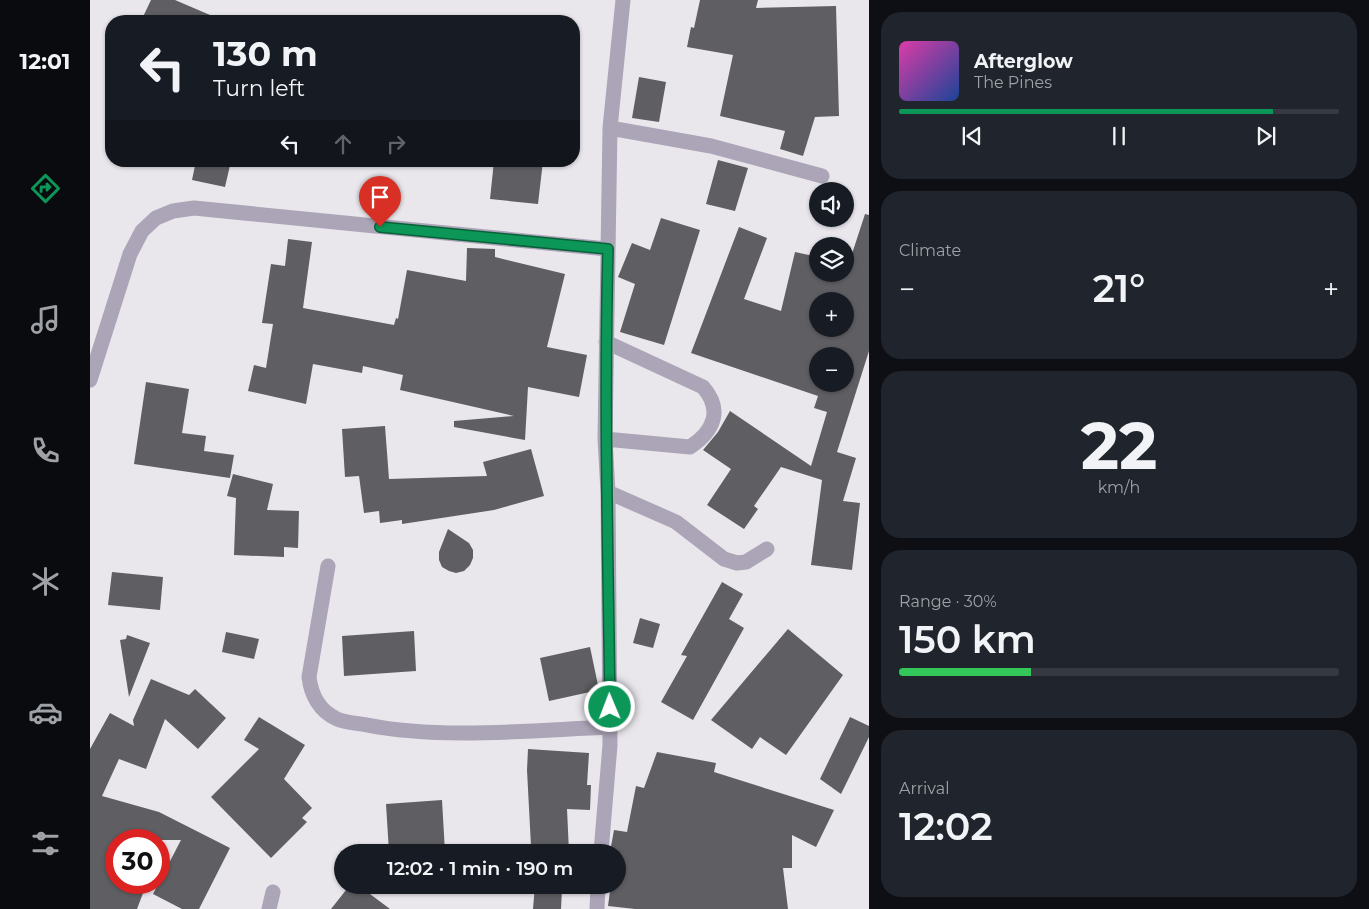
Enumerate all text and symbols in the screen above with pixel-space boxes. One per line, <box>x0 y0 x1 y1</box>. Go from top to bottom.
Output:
text: 130 m <box>213 32 318 75</box>
icon: left <box>130 35 195 100</box>
text: 12:01 <box>20 48 70 75</box>
text: Afterglow <box>974 50 1073 73</box>
text: The Pines <box>974 73 1052 92</box>
text: Turn left <box>213 75 305 102</box>
icon: previous <box>958 122 986 150</box>
icon: pause <box>1105 122 1133 150</box>
icon: next <box>1252 122 1280 150</box>
icon: left <box>276 130 304 158</box>
icon: ahead <box>329 130 357 158</box>
icon: right <box>382 130 410 158</box>
icon: directions <box>28 171 63 206</box>
pin <box>359 176 401 227</box>
map controls <box>809 182 854 392</box>
button: sound <box>809 182 854 227</box>
icon: arrive <box>366 183 394 211</box>
button: layers <box>809 237 854 282</box>
text: Climate <box>899 241 961 260</box>
text: 21° <box>1093 265 1145 312</box>
text: − <box>899 272 915 306</box>
text: + <box>1323 272 1339 306</box>
button: + <box>809 292 854 337</box>
icon: music <box>28 302 63 337</box>
button: − <box>809 347 854 392</box>
text: 22 <box>1081 406 1157 485</box>
icon: phone <box>28 433 63 468</box>
text: km/h <box>1098 478 1140 497</box>
icon: climate <box>28 564 63 599</box>
text: Range · 30% <box>899 592 997 611</box>
text: 150 km <box>899 616 1036 663</box>
position arrow <box>583 680 635 732</box>
icon: car <box>28 695 63 730</box>
text: Arrival <box>899 779 949 798</box>
text: 12:02 <box>899 803 993 850</box>
icon: filters <box>28 826 63 861</box>
speed limit sign: 30 <box>105 829 170 894</box>
text: 12:02 · 1 min · 190 m <box>387 857 573 880</box>

